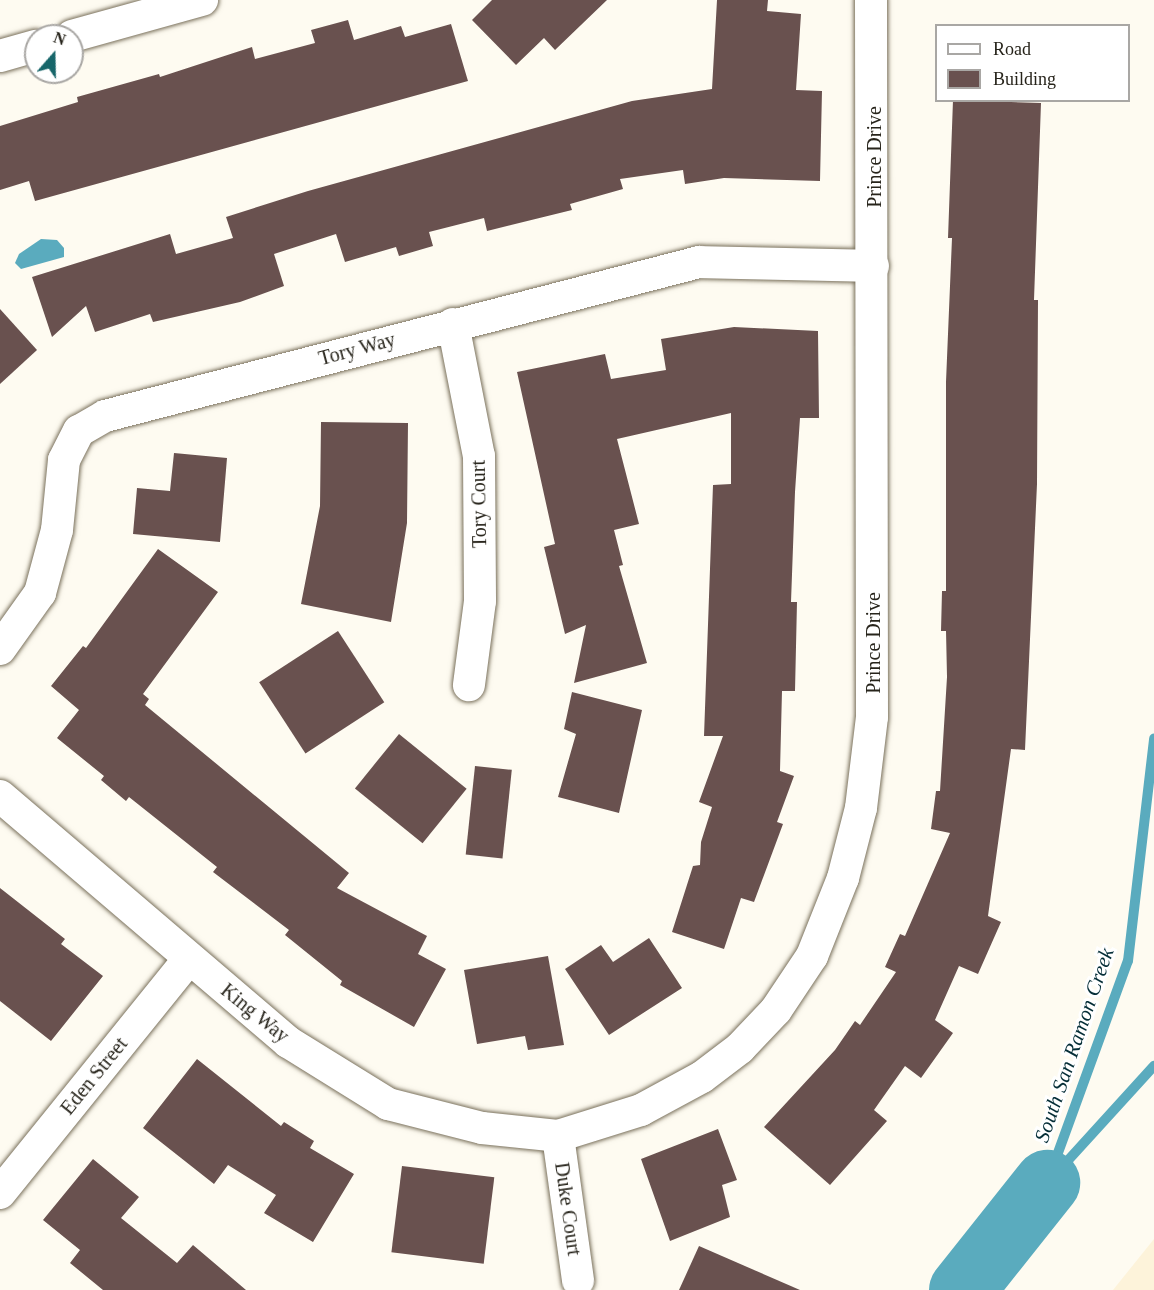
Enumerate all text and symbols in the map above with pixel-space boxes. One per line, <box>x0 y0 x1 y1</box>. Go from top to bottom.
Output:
north arrow <box>24 24 84 84</box>
legend <box>935 24 1130 102</box>
text: N <box>51 29 68 48</box>
text: Road <box>993 39 1031 59</box>
text: Building <box>993 69 1056 89</box>
street label: Prince Drive <box>862 106 886 208</box>
street label: Tory Way <box>316 327 398 371</box>
street label: Tory Court <box>466 460 492 548</box>
street label: Prince Drive <box>861 592 885 694</box>
water label: South San Ramon Creek <box>1029 944 1119 1146</box>
street label: King Way <box>216 978 294 1048</box>
street label: Eden Street <box>55 1032 133 1120</box>
street label: Duke Court <box>550 1161 586 1257</box>

